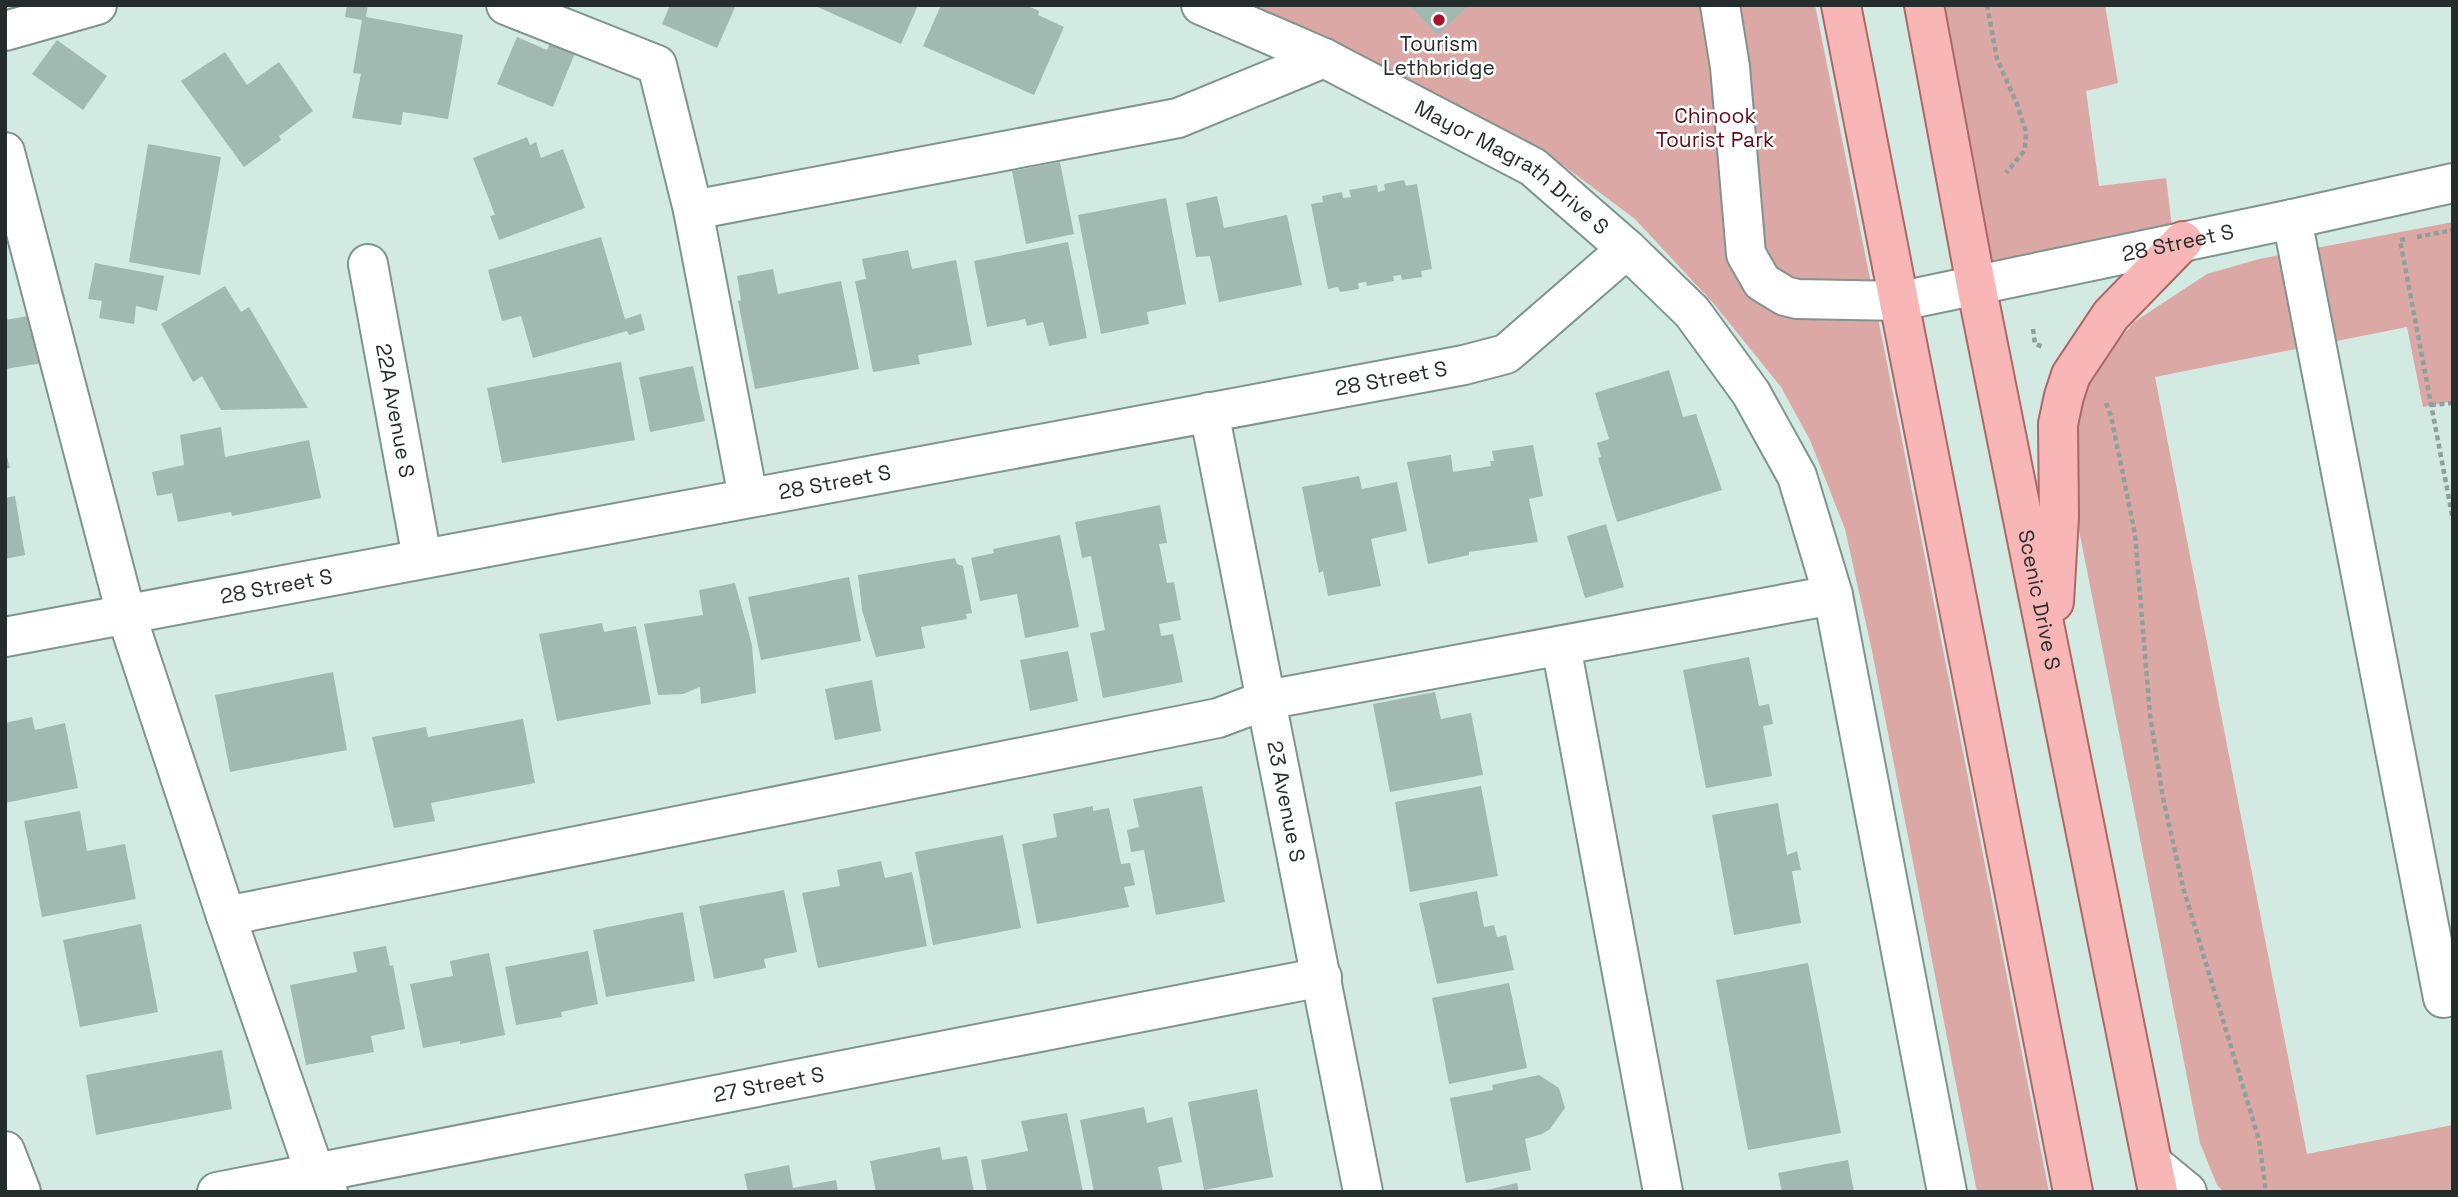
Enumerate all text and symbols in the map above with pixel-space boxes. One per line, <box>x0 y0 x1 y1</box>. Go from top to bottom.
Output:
marker: Tourism Lethbridge <box>1431 12 1447 28</box>
place label: Tourism Lethbridge <box>1383 30 1495 81</box>
street label: Mayor Magrath Drive S <box>1410 94 1615 240</box>
park label: Chinook Tourist Park <box>1656 102 1774 153</box>
street label: 28 Street S <box>2119 218 2236 267</box>
street label: 22A Avenue S <box>370 341 421 480</box>
street label: 28 Street S <box>1333 354 1449 402</box>
street label: 28 Street S <box>776 458 893 506</box>
street label: Scenic Drive S <box>2012 527 2067 672</box>
street label: 28 Street S <box>218 562 335 610</box>
street label: 23 Avenue S <box>1261 738 1312 864</box>
street label: 27 Street S <box>711 1060 826 1108</box>

